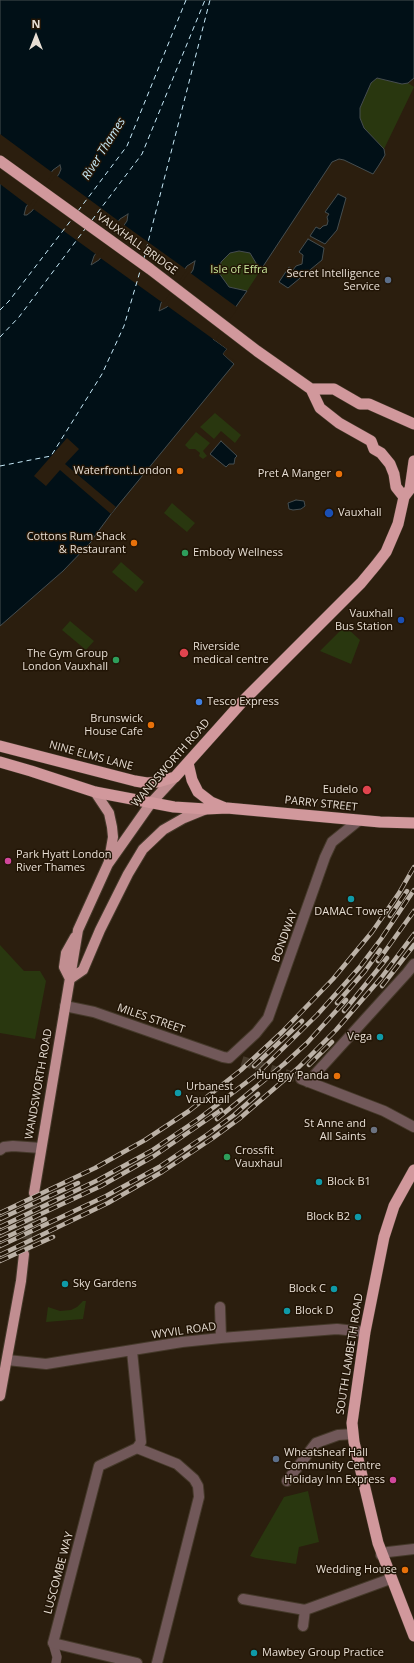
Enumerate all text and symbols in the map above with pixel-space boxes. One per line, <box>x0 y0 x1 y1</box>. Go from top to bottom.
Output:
north arrow <box>16 16 56 56</box>
text: N <box>32 16 40 31</box>
water label: River Thames <box>79 115 129 183</box>
street label: VAUXHALL BRIDGE <box>94 210 180 278</box>
park label: Isle of Effra <box>210 263 268 277</box>
place label: Secret Intelligence Service <box>286 267 380 293</box>
marker: Secret Intelligence Service <box>383 275 393 285</box>
place label: Waterfront.London <box>74 464 172 478</box>
marker: Waterfront.London <box>175 466 185 476</box>
place label: Pret A Manger <box>258 467 331 481</box>
marker: Pret A Manger <box>334 469 344 479</box>
place label: Vauxhall <box>338 506 382 520</box>
marker: Vauxhall <box>323 507 335 519</box>
place label: Cottons Rum Shack & Restaurant <box>27 530 126 556</box>
marker: Cottons Rum Shack & Restaurant <box>129 538 139 548</box>
place label: Embody Wellness <box>193 546 283 560</box>
marker: Embody Wellness <box>180 548 190 558</box>
place label: Vauxhall Bus Station <box>335 607 393 633</box>
marker: Vauxhall Bus Station <box>396 615 406 625</box>
place label: Riverside medical centre <box>193 640 269 666</box>
place label: The Gym Group London Vauxhall <box>22 647 108 673</box>
marker: Riverside medical centre <box>178 647 190 659</box>
marker: The Gym Group London Vauxhall <box>111 655 121 665</box>
place label: Tesco Express <box>207 695 279 709</box>
marker: Tesco Express <box>194 697 204 707</box>
place label: Brunswick House Cafe <box>84 712 143 738</box>
street label: WANDSWORTH ROAD <box>129 716 213 810</box>
marker: Brunswick House Cafe <box>146 720 156 730</box>
street label: NINE ELMS LANE <box>48 738 134 774</box>
place label: Eudelo <box>323 783 358 797</box>
marker: Eudelo <box>361 784 373 796</box>
street label: PARRY STREET <box>284 794 358 814</box>
place label: Park Hyatt London River Thames <box>16 848 111 874</box>
marker: Park Hyatt London River Thames <box>3 856 13 866</box>
marker: DAMAC Tower <box>346 894 356 904</box>
place label: DAMAC Tower <box>314 905 388 919</box>
street label: BONDWAY <box>269 908 301 964</box>
street label: MILES STREET <box>115 1001 187 1037</box>
street label: WANDSWORTH ROAD <box>23 1028 55 1140</box>
place label: Vega <box>347 1030 372 1044</box>
marker: Vega <box>375 1032 385 1042</box>
place label: Hungry Panda <box>256 1069 329 1083</box>
marker: Hungry Panda <box>332 1071 342 1081</box>
place label: Urbanest Vauxhall <box>186 1080 233 1106</box>
marker: Urbanest Vauxhall <box>173 1088 183 1098</box>
place label: St Anne and All Saints <box>304 1117 366 1143</box>
marker: St Anne and All Saints <box>369 1125 379 1135</box>
place label: Crossfit Vauxhaul <box>235 1144 283 1170</box>
marker: Crossfit Vauxhaul <box>222 1152 232 1162</box>
place label: Block B1 <box>327 1175 371 1189</box>
marker: Block B1 <box>314 1177 324 1187</box>
place label: Block B2 <box>306 1210 350 1224</box>
marker: Block B2 <box>353 1212 363 1222</box>
place label: Sky Gardens <box>73 1277 137 1291</box>
marker: Sky Gardens <box>60 1279 70 1289</box>
place label: Block C <box>289 1282 326 1296</box>
marker: Block C <box>329 1284 339 1294</box>
street label: SOUTH LAMBETH ROAD <box>334 1292 366 1416</box>
place label: Block D <box>295 1304 333 1318</box>
marker: Block D <box>282 1306 292 1316</box>
street label: WYVIL ROAD <box>151 1320 217 1342</box>
place label: Wheatsheaf Hall Community Centre <box>284 1446 381 1472</box>
marker: Wheatsheaf Hall Community Centre <box>271 1454 281 1464</box>
place label: Holiday Inn Express <box>284 1473 385 1487</box>
marker: Holiday Inn Express <box>388 1475 398 1485</box>
street label: LUSCOMBE WAY <box>42 1530 76 1616</box>
place label: Wedding House <box>316 1563 397 1577</box>
marker: Wedding House <box>400 1565 410 1575</box>
place label: Mawbey Group Practice <box>262 1646 384 1660</box>
marker: Mawbey Group Practice <box>249 1648 259 1658</box>

